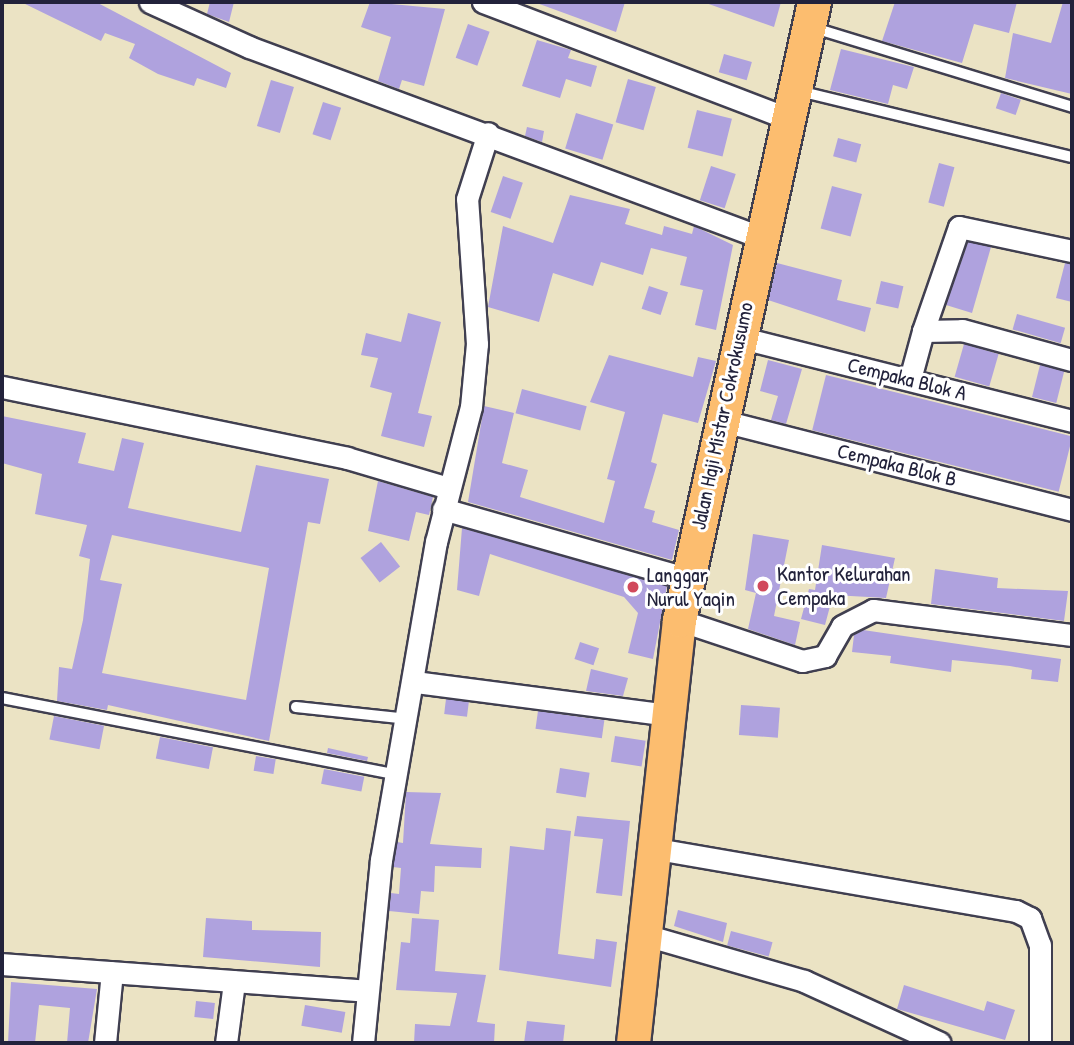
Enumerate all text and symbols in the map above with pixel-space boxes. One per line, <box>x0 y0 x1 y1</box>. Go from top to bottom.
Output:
street label: Jalan Haji Mistar Cokrokusumo <box>686 300 758 532</box>
street label: Cempaka Blok A <box>845 352 969 406</box>
street label: Cempaka Blok B <box>835 438 959 492</box>
place label: Kantor Kelurahan Cempaka <box>777 561 910 611</box>
place label: Langgar Nurul Yaqin <box>647 562 735 612</box>
marker: Kantor Kelurahan Cempaka <box>755 578 771 594</box>
marker: Langgar Nurul Yaqin <box>625 579 641 595</box>

